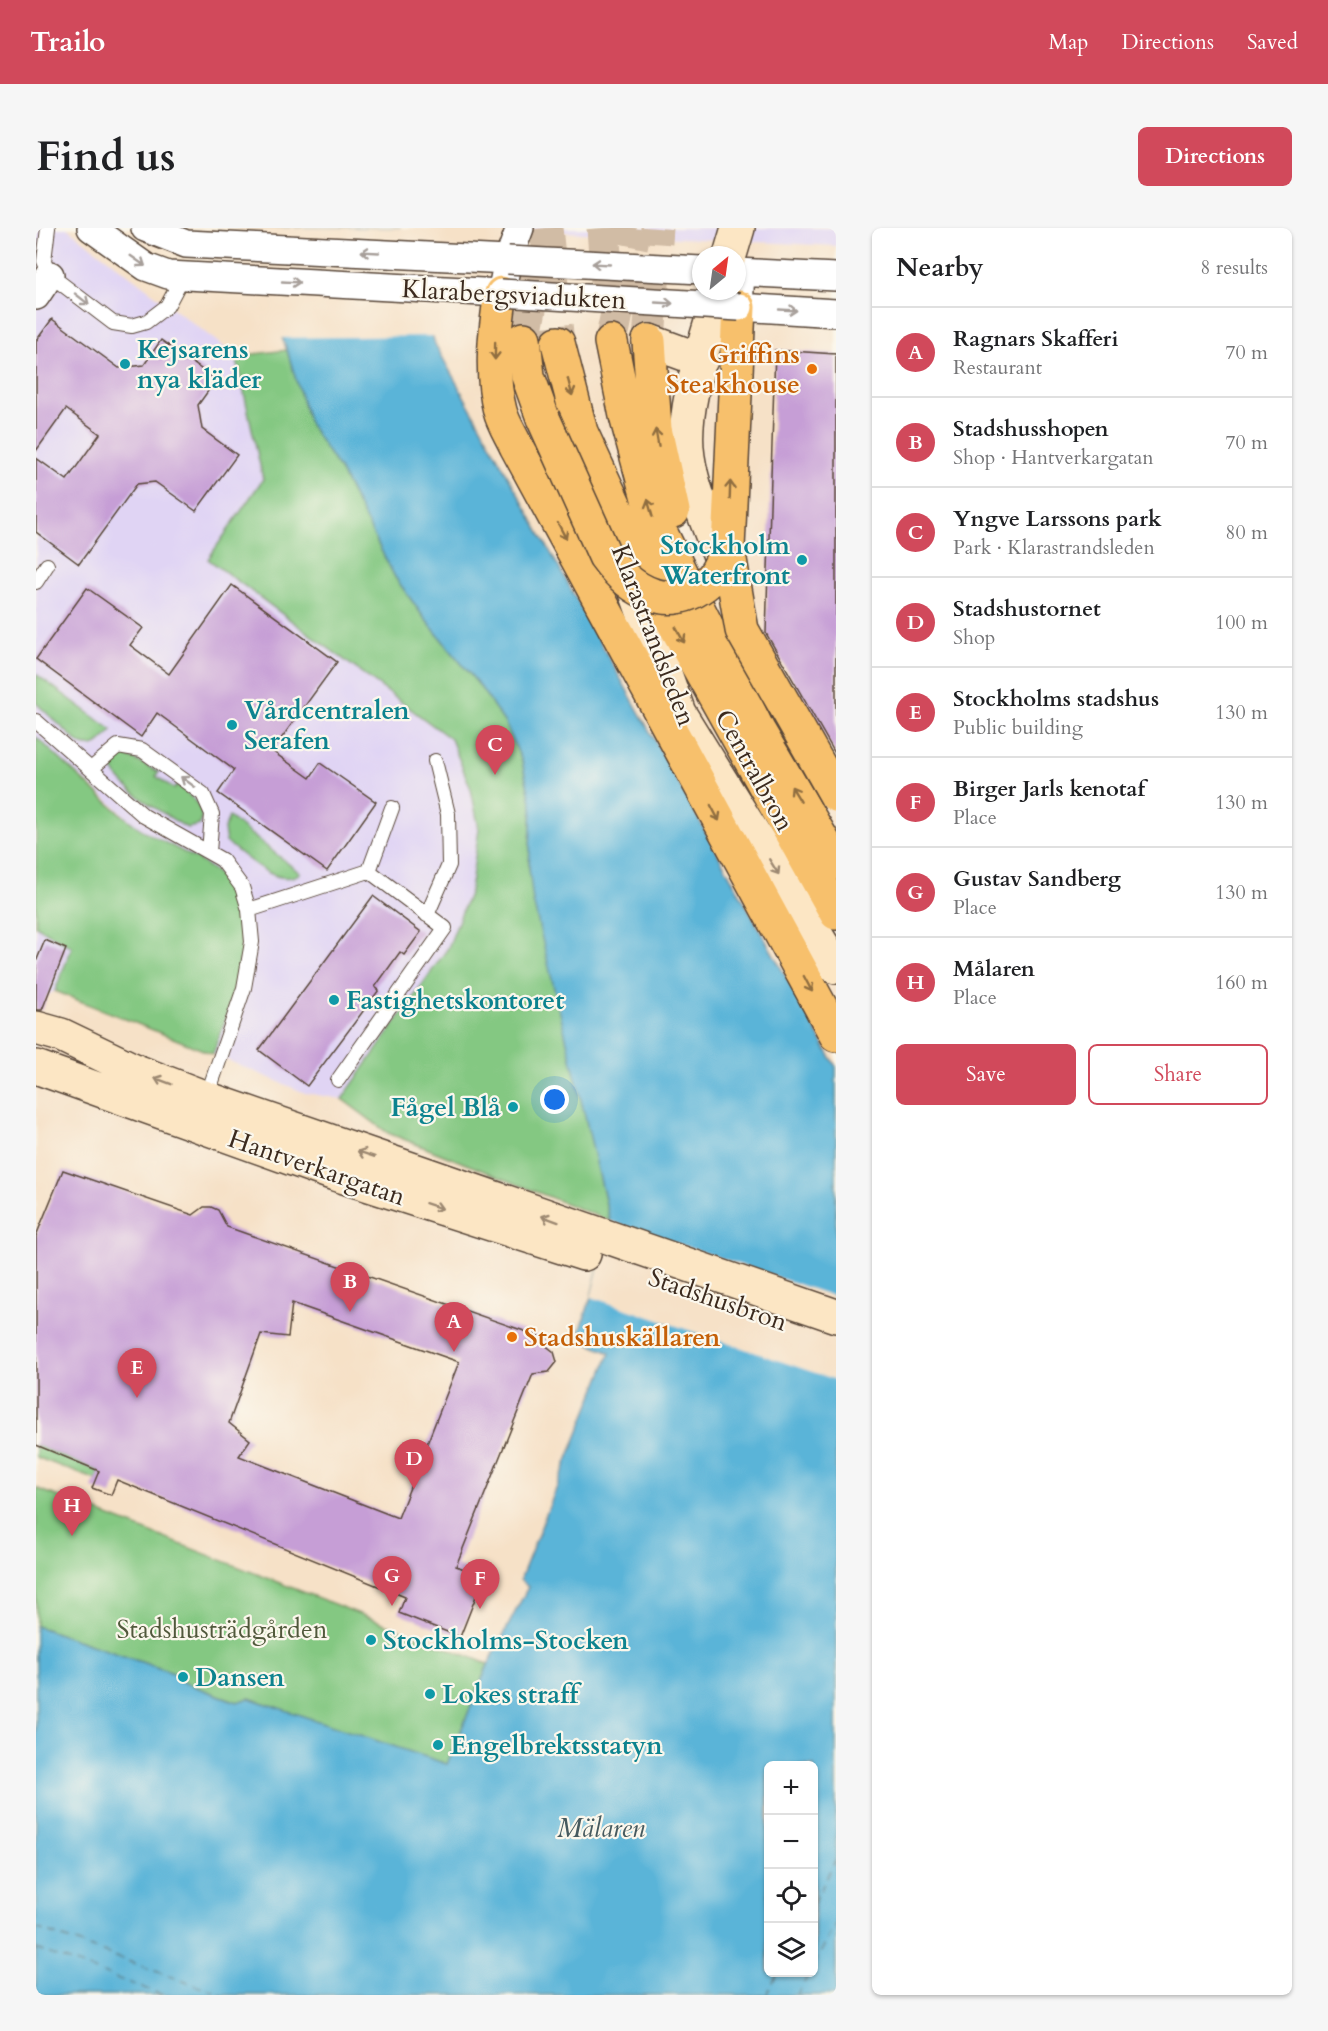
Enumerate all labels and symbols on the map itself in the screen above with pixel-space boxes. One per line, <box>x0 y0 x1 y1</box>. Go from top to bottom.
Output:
north arrow <box>692 246 746 300</box>
one-way arrow <box>360 247 380 258</box>
one-way arrow <box>129 255 145 267</box>
one-way arrow <box>591 259 611 270</box>
street label: Klarabergsviadukten <box>401 271 627 318</box>
one-way arrow <box>280 277 300 288</box>
one-way arrow <box>73 292 89 305</box>
one-way arrow <box>654 297 674 308</box>
one-way arrow <box>777 304 797 315</box>
place label: Kejsarens nya kläder <box>137 332 262 397</box>
place label: Griffins Steakhouse <box>666 337 800 402</box>
one-way arrow <box>489 341 501 361</box>
marker: Kejsarens nya kläder <box>118 357 132 371</box>
marker: Griffins Steakhouse <box>805 362 819 376</box>
one-way arrow <box>564 378 576 397</box>
one-way arrow <box>651 428 662 448</box>
one-way arrow <box>725 480 736 500</box>
one-way arrow <box>644 499 655 518</box>
one-way arrow <box>556 522 568 539</box>
place label: Stockholm Waterfront <box>660 528 790 593</box>
street label: Klarastrandsleden <box>603 539 704 731</box>
marker: Stockholm Waterfront <box>795 553 809 567</box>
one-way arrow <box>675 626 686 644</box>
place label: Vårdcentralen Serafen <box>244 693 410 758</box>
street label: Centralbron <box>707 703 803 838</box>
marker: Vårdcentralen Serafen <box>225 718 239 732</box>
pin: C <box>476 726 514 775</box>
one-way arrow <box>180 776 196 788</box>
one-way arrow <box>789 786 801 803</box>
one-way arrow <box>709 804 721 821</box>
one-way arrow <box>767 858 780 875</box>
one-way arrow <box>803 975 814 993</box>
place label: Fastighetskontoret <box>346 983 564 1018</box>
marker: Fastighetskontoret <box>327 993 341 1007</box>
one-way arrow <box>154 1075 173 1086</box>
your location <box>540 1085 569 1114</box>
place label: Fågel Blå <box>390 1090 501 1125</box>
marker: Fågel Blå <box>506 1100 520 1114</box>
street label: Hantverkargatan <box>224 1121 410 1214</box>
one-way arrow <box>357 1148 376 1159</box>
one-way arrow <box>424 1201 443 1212</box>
one-way arrow <box>541 1212 560 1223</box>
street label: Stadshusbron <box>644 1259 792 1340</box>
pin: B <box>330 1262 370 1312</box>
pin: A <box>434 1302 474 1352</box>
place label: Stadshuskällaren <box>524 1320 721 1355</box>
marker: Stadshuskällaren <box>505 1330 519 1344</box>
pin: E <box>118 1348 156 1398</box>
pin: D <box>394 1440 434 1489</box>
pin: H <box>52 1486 92 1536</box>
pin: G <box>372 1556 412 1606</box>
pin: F <box>460 1560 500 1609</box>
park label: Stadshusträdgården <box>117 1612 328 1647</box>
place label: Stockholms-Stocken <box>383 1623 629 1658</box>
marker: Stockholms-Stocken <box>364 1633 378 1647</box>
place label: Dansen <box>195 1660 285 1695</box>
marker: Dansen <box>176 1670 190 1684</box>
place label: Lokes straff <box>442 1677 582 1712</box>
marker: Lokes straff <box>423 1687 437 1701</box>
place label: Engelbrektsstatyn <box>450 1728 663 1763</box>
marker: Engelbrektsstatyn <box>431 1738 445 1752</box>
water label: Mälaren <box>557 1810 645 1847</box>

